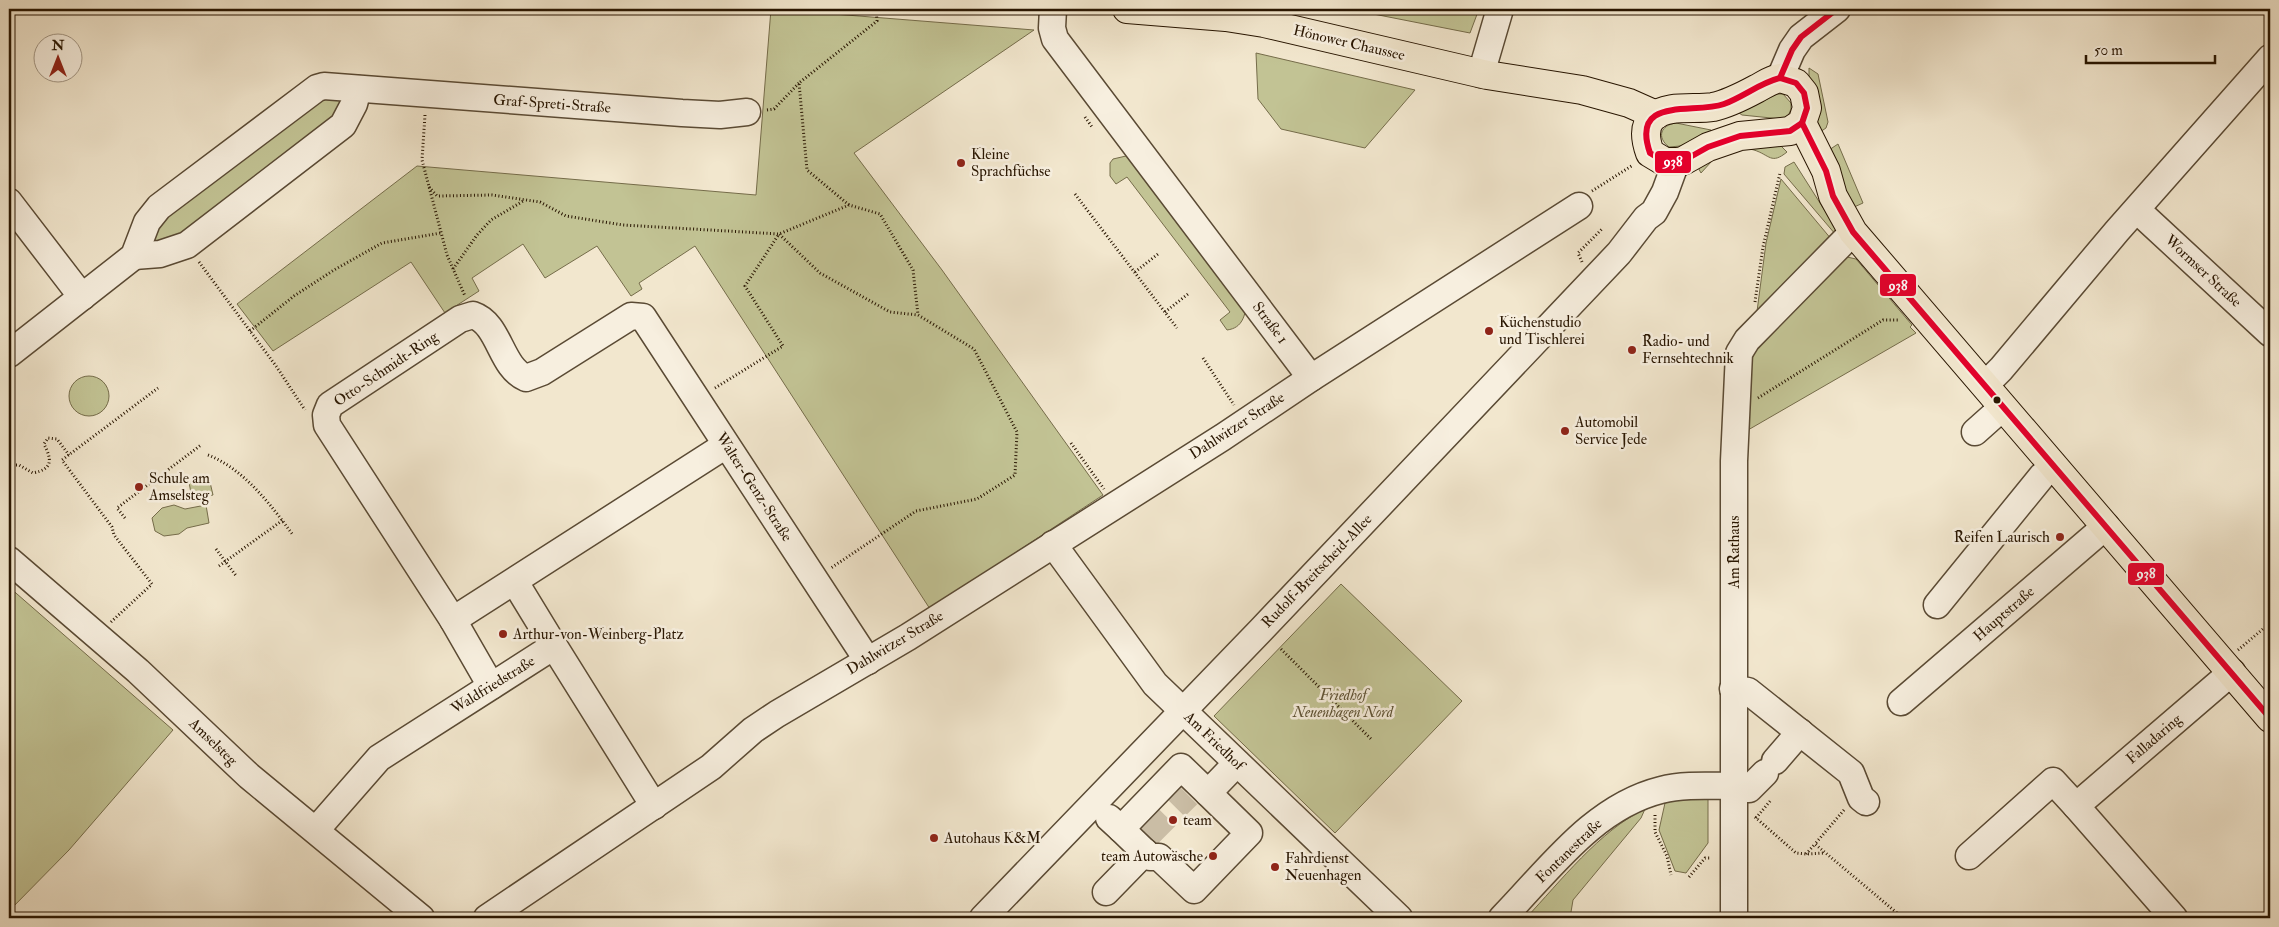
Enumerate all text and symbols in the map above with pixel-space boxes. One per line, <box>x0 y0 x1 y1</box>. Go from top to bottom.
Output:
street label: Hönower Chaussee <box>1291 21 1407 65</box>
north arrow <box>32 32 82 82</box>
scale bar <box>2086 32 2215 64</box>
text: N <box>51 37 65 54</box>
text: 50 m <box>2094 41 2123 60</box>
street label: Graf-Spreti-Straße <box>493 90 611 119</box>
place label: Kleine Sprachfüchse <box>971 145 1051 182</box>
line badge: 938 <box>1654 150 1692 174</box>
text: 938 <box>1661 153 1683 170</box>
marker: Kleine Sprachfüchse <box>955 157 967 169</box>
street label: Wormser Straße <box>2160 230 2245 311</box>
line badge: 938 <box>1879 273 1917 297</box>
text: 938 <box>1886 277 1908 294</box>
street label: Straße 1 <box>1248 298 1292 348</box>
place label: Küchenstudio und Tischlerei <box>1499 313 1585 349</box>
marker: Küchenstudio und Tischlerei <box>1483 325 1495 337</box>
street label: Otto-Schmidt-Ring <box>330 327 442 411</box>
place label: Radio- und Fernsehtechnik <box>1642 332 1734 368</box>
marker: Radio- und Fernsehtechnik <box>1626 344 1638 356</box>
street label: Dahlwitzer Straße <box>1186 388 1288 464</box>
unlabelled marker <box>1992 395 2002 405</box>
place label: Automobil Service Jede <box>1574 413 1647 450</box>
marker: Automobil Service Jede <box>1559 425 1571 437</box>
street label: Walter-Genz-Straße <box>711 428 796 545</box>
place label: Schule am Amselsteg <box>148 469 210 505</box>
marker: Schule am Amselsteg <box>133 481 145 493</box>
street label: Rudolf-Breitscheid-Allee <box>1258 510 1376 632</box>
street label: Am Rathaus <box>1725 515 1744 590</box>
place label: Reifen Laurisch <box>1954 528 2050 547</box>
marker: Reifen Laurisch <box>2054 531 2066 543</box>
line badge: 938 <box>2127 562 2165 586</box>
text: 938 <box>2134 565 2156 582</box>
street label: Hauptstraße <box>1970 582 2039 646</box>
street label: Dahlwitzer Straße <box>843 607 947 679</box>
place label: Arthur-von-Weinberg-Platz <box>512 625 684 644</box>
marker: Arthur-von-Weinberg-Platz <box>497 628 509 640</box>
street label: Waldfriedstraße <box>447 652 539 719</box>
park label: Friedhof Neuenhagen Nord <box>1292 686 1395 722</box>
street label: Am Friedhof <box>1179 707 1250 776</box>
street label: Falladaring <box>2122 709 2186 768</box>
street label: Amselsteg <box>184 714 242 770</box>
place label: team <box>1183 811 1212 830</box>
marker: team <box>1167 814 1179 826</box>
street label: Fontanestraße <box>1532 815 1606 887</box>
place label: Autohaus K&M <box>943 829 1041 848</box>
marker: Autohaus K&M <box>928 832 940 844</box>
place label: team Autowäsche <box>1101 847 1203 866</box>
place label: Fahrdienst Neuenhagen <box>1285 849 1362 885</box>
marker: team Autowäsche <box>1207 850 1219 862</box>
marker: Fahrdienst Neuenhagen <box>1269 861 1281 873</box>

